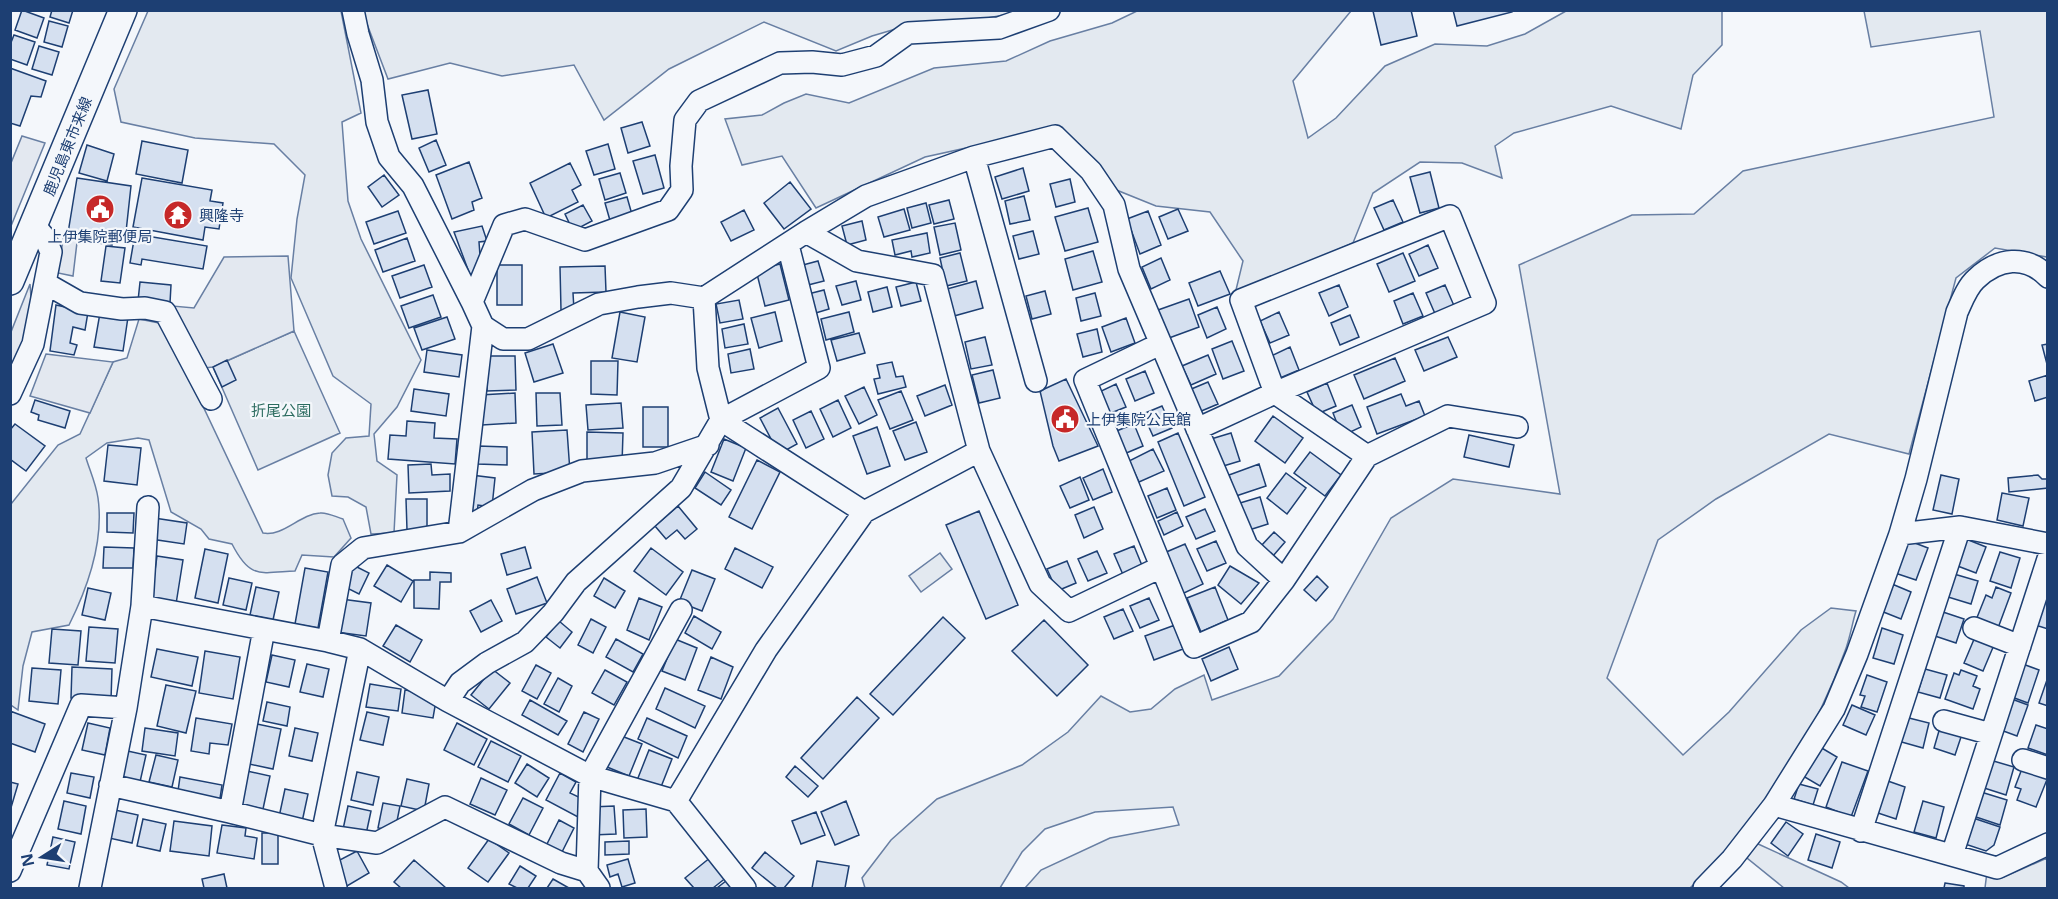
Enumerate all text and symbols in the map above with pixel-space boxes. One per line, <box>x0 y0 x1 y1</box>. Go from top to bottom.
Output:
street label: 鹿児島東市来線 <box>38 94 96 198</box>
public building icon: 上伊集院郵便局 <box>84 193 116 225</box>
temple icon: 興隆寺 <box>162 199 194 231</box>
place label: 興隆寺 <box>199 205 244 225</box>
place label: 上伊集院郵便局 <box>47 226 153 246</box>
park label: 折尾公園 <box>251 400 311 420</box>
public building icon: 上伊集院公民館 <box>1049 403 1081 435</box>
place label: 上伊集院公民館 <box>1086 409 1191 429</box>
north arrow <box>12 827 72 887</box>
text: N <box>15 851 39 869</box>

